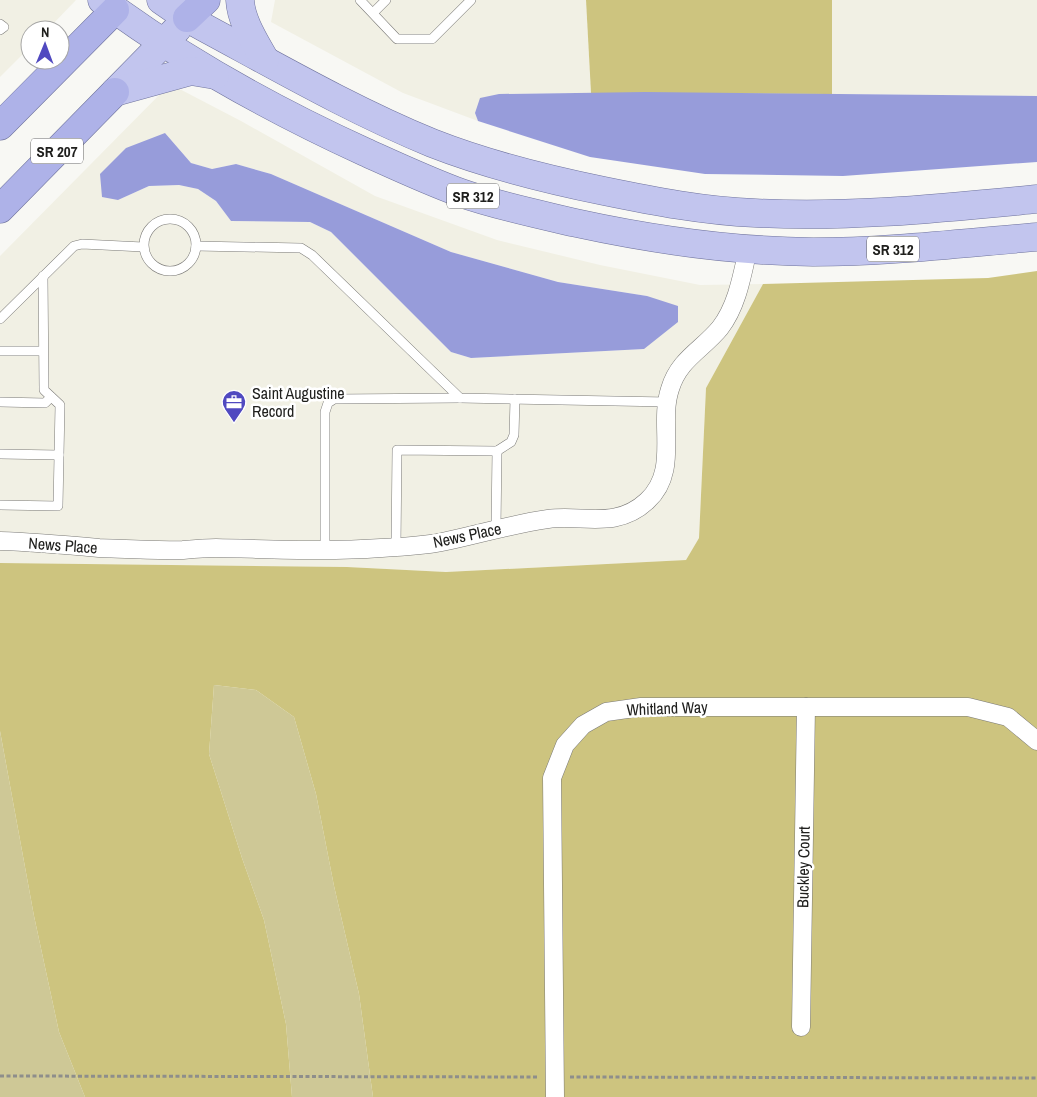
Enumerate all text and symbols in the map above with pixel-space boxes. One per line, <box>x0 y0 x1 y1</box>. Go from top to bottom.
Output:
north arrow <box>20 20 70 70</box>
text: N <box>41 23 50 41</box>
road number: SR 207 <box>31 138 83 164</box>
road number: SR 312 <box>447 184 499 208</box>
road number: SR 312 <box>867 236 919 262</box>
place label: Saint Augustine Record <box>252 382 345 422</box>
office icon: Saint Augustine Record <box>221 389 247 423</box>
street label: News Place <box>431 517 503 553</box>
street label: News Place <box>28 532 98 558</box>
street label: Whitland Way <box>626 696 708 720</box>
street label: Buckley Court <box>791 826 815 908</box>

